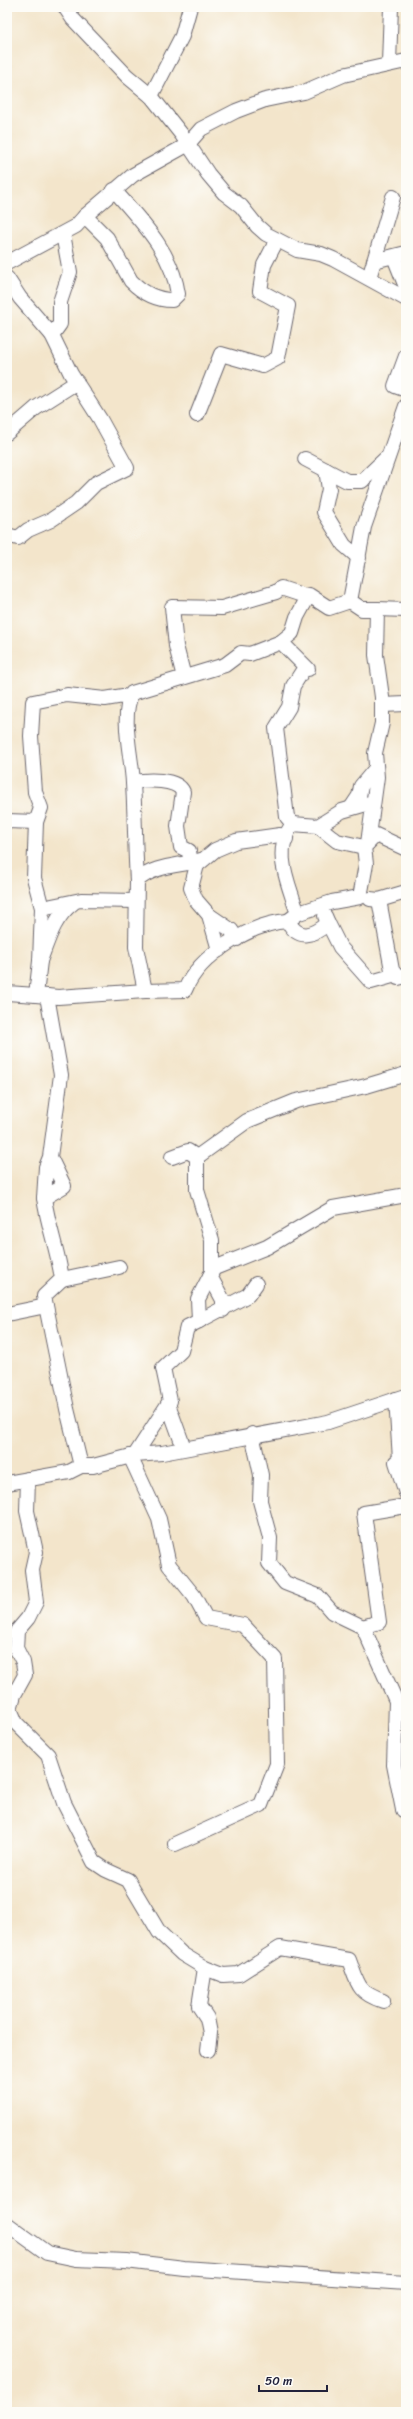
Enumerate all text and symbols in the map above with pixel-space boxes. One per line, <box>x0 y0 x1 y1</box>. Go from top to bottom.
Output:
scale bar <box>259 2367 327 2393</box>
text: 50 m <box>265 2370 292 2392</box>

